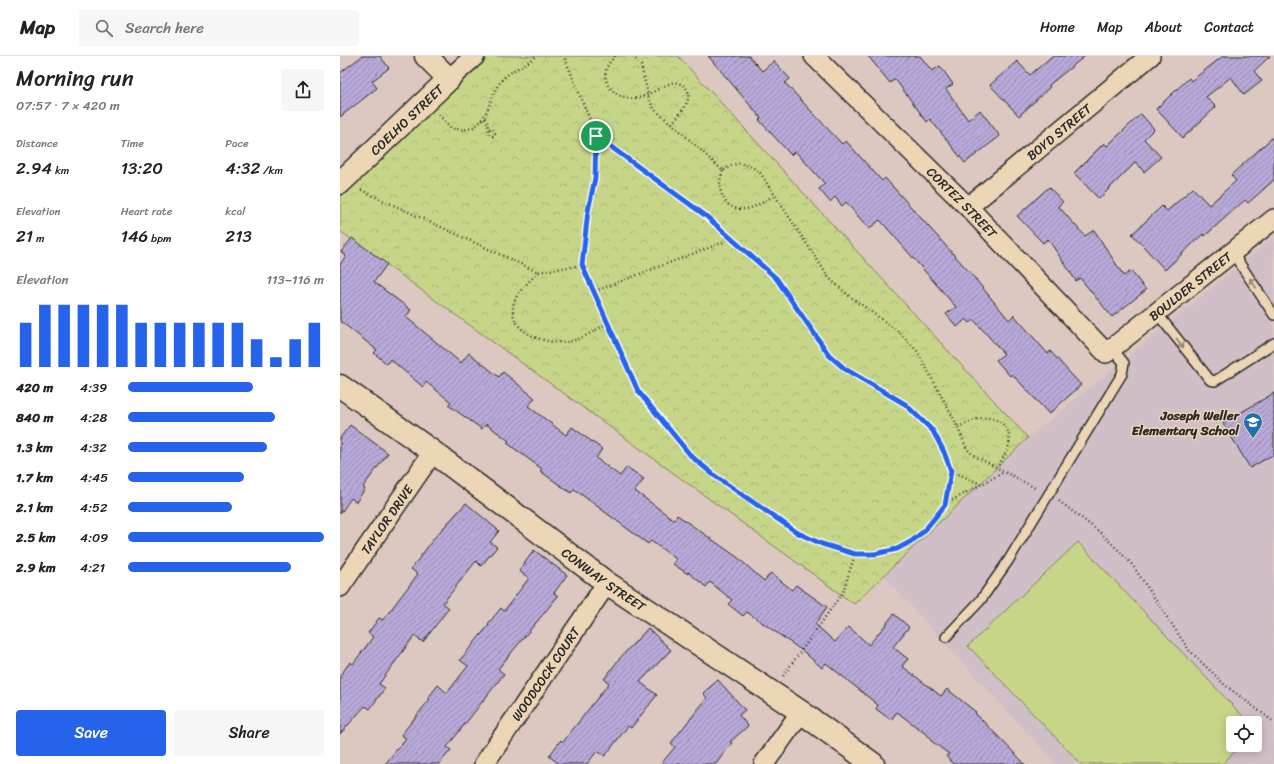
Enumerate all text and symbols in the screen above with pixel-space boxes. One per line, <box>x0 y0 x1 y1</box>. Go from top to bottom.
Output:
search box <box>79 10 359 46</box>
text: Map <box>20 11 55 44</box>
text: Search here <box>125 15 204 41</box>
text: Home <box>1040 15 1075 40</box>
text: Map <box>1097 15 1123 40</box>
text: About <box>1145 15 1182 40</box>
text: Contact <box>1204 15 1254 40</box>
icon: search <box>93 17 115 39</box>
text: Morning run <box>16 59 134 98</box>
button: share <box>282 69 324 111</box>
street label: COELHO STREET <box>364 78 450 161</box>
text: 07:57 · 7 × 420 m <box>16 94 120 117</box>
street label: BOYD STREET <box>1021 97 1098 166</box>
pin <box>579 119 613 153</box>
icon: arrive <box>585 125 607 147</box>
text: Distance <box>16 134 58 153</box>
text: Time <box>121 134 144 153</box>
text: Pace <box>225 134 249 153</box>
text: 2.94 <box>16 153 52 183</box>
text: 13:20 <box>121 153 163 183</box>
text: 4:32 <box>225 153 260 183</box>
text: km <box>52 161 69 180</box>
text: /km <box>260 161 283 180</box>
street label: CORTEZ STREET <box>921 161 1003 244</box>
text: Elevation <box>16 202 61 221</box>
text: Heart rate <box>121 202 172 221</box>
text: kcal <box>225 202 245 221</box>
text: 21 <box>16 221 33 251</box>
text: 146 <box>121 221 148 251</box>
text: 213 <box>225 221 252 251</box>
text: m <box>33 229 44 248</box>
text: bpm <box>148 229 171 248</box>
street label: BOULDER STREET <box>1144 245 1238 327</box>
text: Elevation <box>16 268 69 291</box>
text: 113–116 m <box>266 268 324 291</box>
one-way arrow <box>1249 277 1257 289</box>
one-way arrow <box>1176 337 1185 348</box>
text: 420 m <box>16 376 53 399</box>
text: 4:39 <box>80 376 107 399</box>
place label: Joseph Weller Elementary School <box>1132 404 1241 442</box>
text: 840 m <box>16 406 54 429</box>
text: 4:28 <box>80 406 107 429</box>
school or university icon: Joseph Weller Elementary School <box>1242 411 1264 439</box>
text: 1.3 km <box>16 436 53 459</box>
text: 4:32 <box>80 436 107 459</box>
text: 1.7 km <box>16 466 53 489</box>
text: 4:45 <box>80 466 108 489</box>
street label: TAYLOR DRIVE <box>355 479 420 560</box>
text: 2.1 km <box>16 496 53 519</box>
text: 4:52 <box>80 496 108 519</box>
text: 2.5 km <box>16 526 56 549</box>
text: 4:09 <box>80 526 108 549</box>
street label: CONWAY STREET <box>556 542 651 618</box>
text: 2.9 km <box>16 556 56 579</box>
text: 4:21 <box>80 556 105 579</box>
street label: WOODCOCK COURT <box>505 621 587 726</box>
button: Save <box>16 710 166 756</box>
button: Share <box>174 710 324 756</box>
map controls <box>1226 716 1262 752</box>
button: locate <box>1226 716 1262 752</box>

